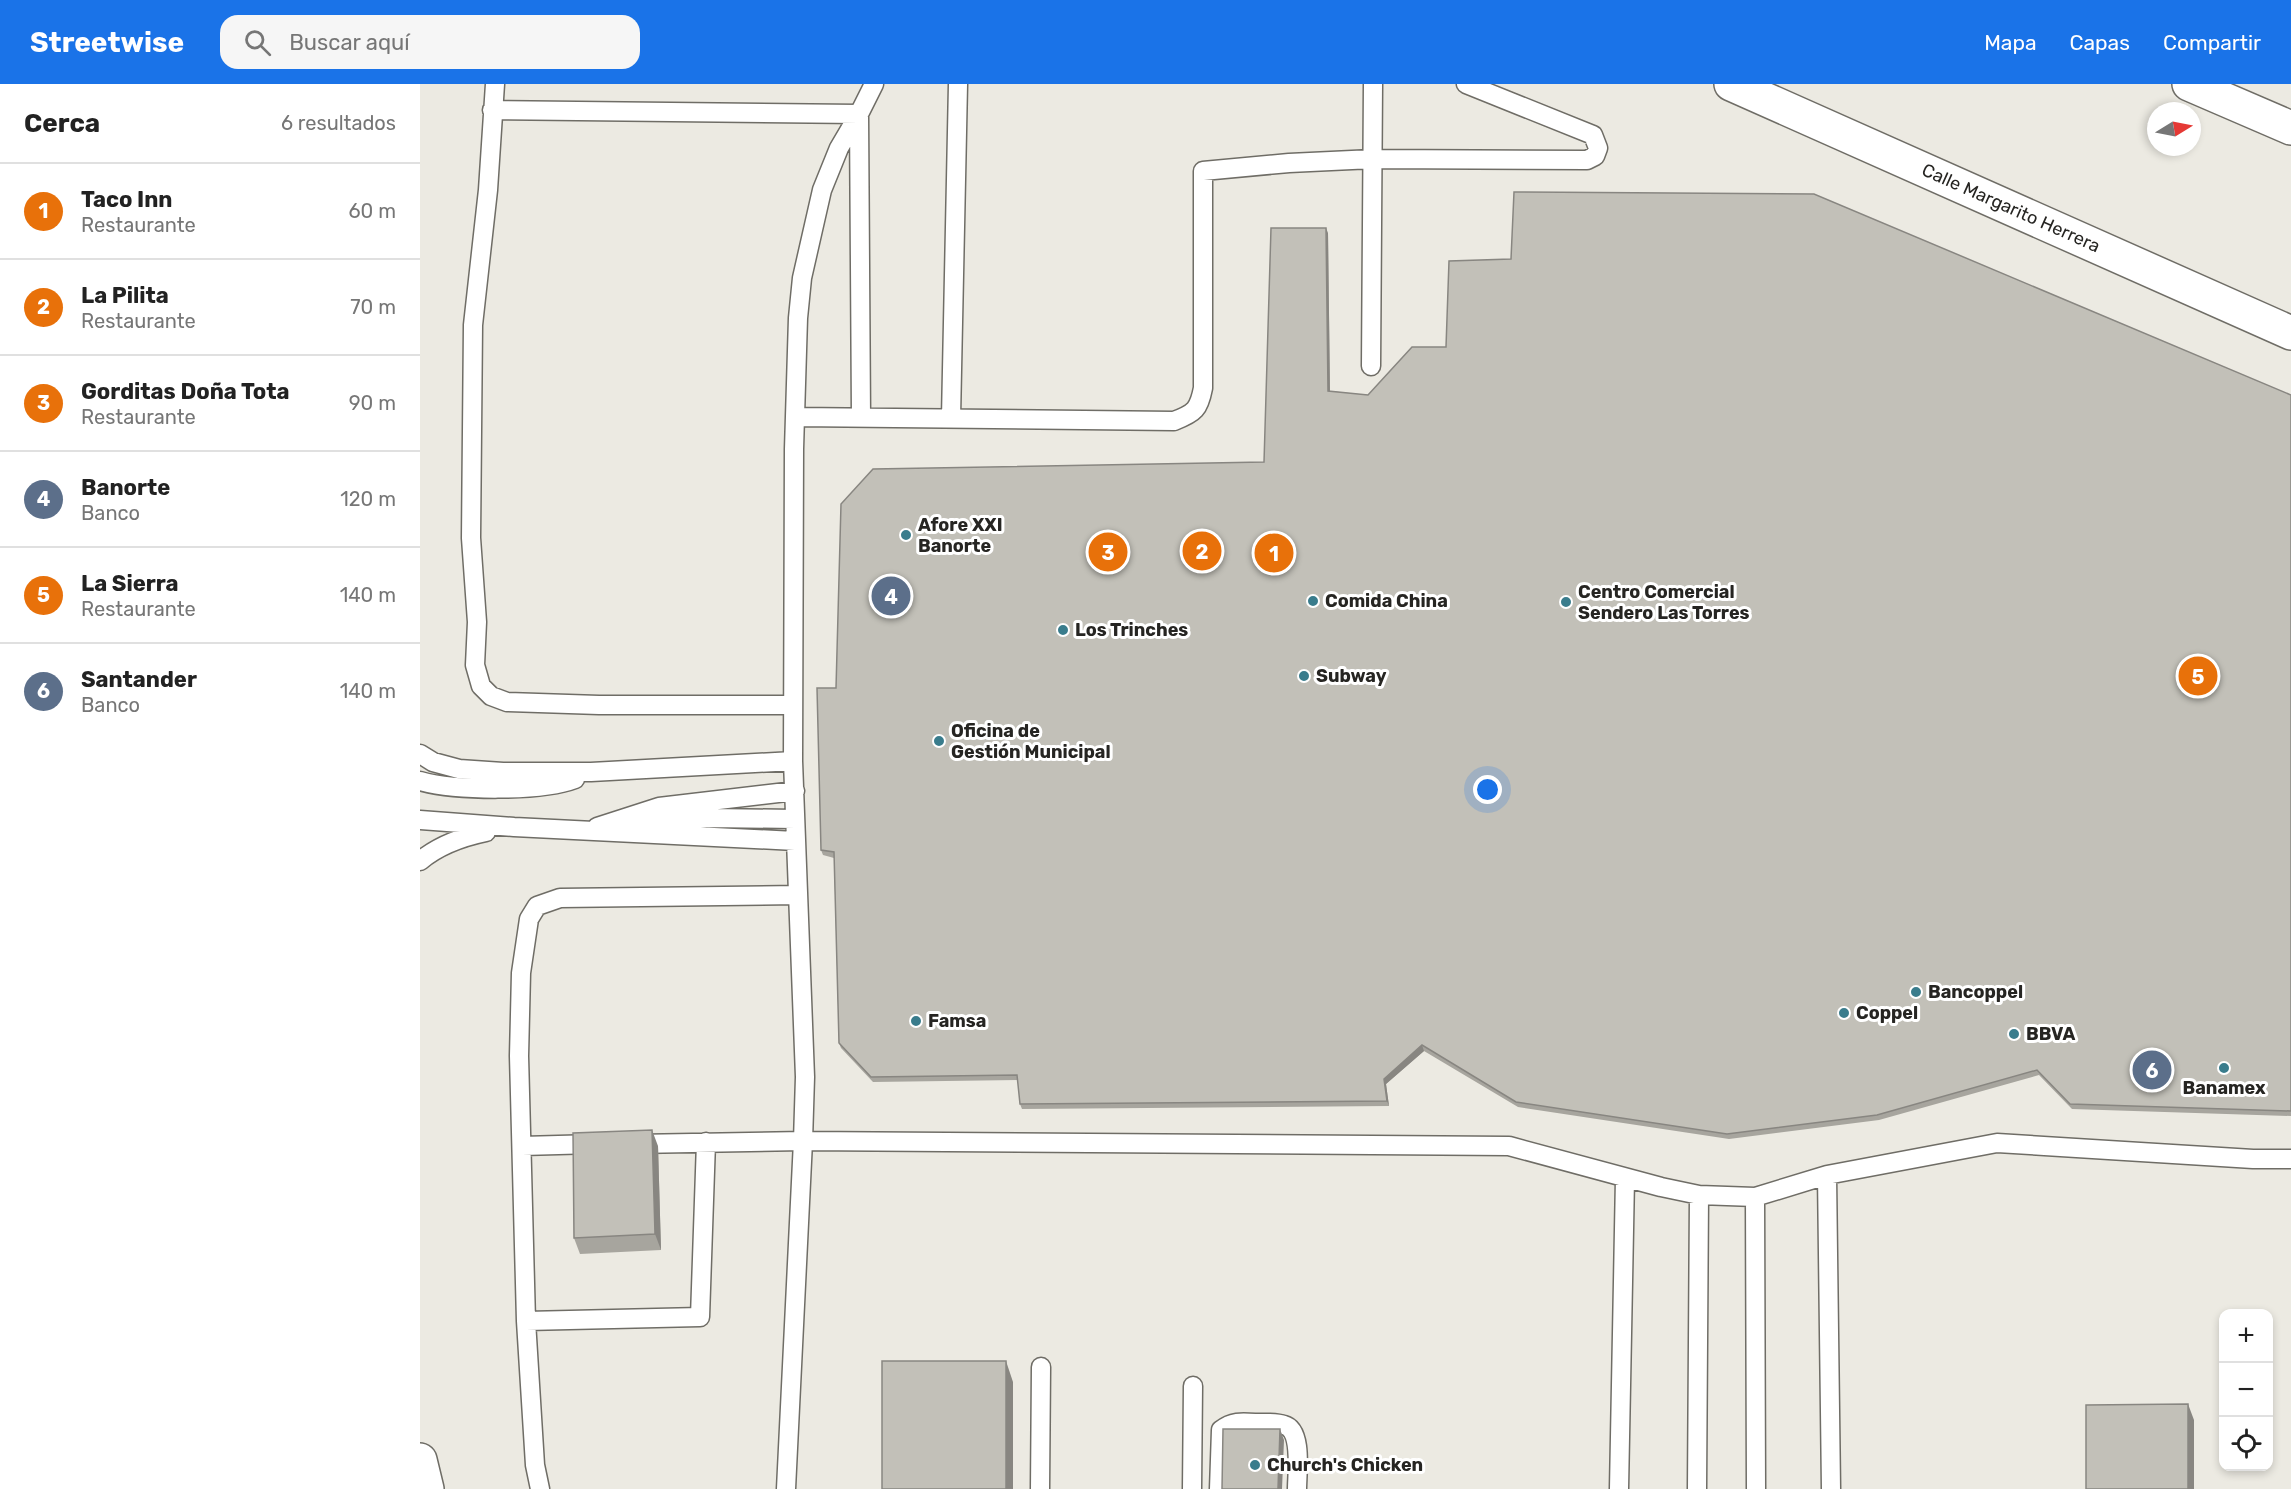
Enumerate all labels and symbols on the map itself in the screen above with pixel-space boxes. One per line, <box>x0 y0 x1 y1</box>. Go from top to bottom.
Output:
north arrow <box>2147 102 2201 156</box>
street label: Calle Margarito Herrera <box>1918 159 2104 257</box>
place label: Afore XXI Banorte <box>918 514 1003 557</box>
marker: Afore XXI Banorte <box>899 528 913 542</box>
pin: 2 <box>1182 528 1222 574</box>
pin: 3 <box>1088 530 1128 574</box>
pin: 1 <box>1254 530 1294 576</box>
pin: 4 <box>872 574 910 618</box>
place label: Centro Comercial Sendero Las Torres <box>1578 581 1750 624</box>
place label: Comida China <box>1325 590 1448 612</box>
marker: Comida China <box>1306 594 1320 608</box>
marker: Centro Comercial Sendero Las Torres <box>1559 595 1573 609</box>
place label: Los Trinches <box>1075 619 1188 641</box>
marker: Los Trinches <box>1056 623 1070 637</box>
pin: 5 <box>2178 654 2218 698</box>
place label: Subway <box>1316 665 1387 687</box>
marker: Subway <box>1297 669 1311 683</box>
place label: Oficina de Gestión Municipal <box>951 720 1111 763</box>
marker: Oficina de Gestión Municipal <box>932 734 946 748</box>
your location <box>1473 775 1502 804</box>
place label: Bancoppel <box>1928 981 2023 1003</box>
marker: Bancoppel <box>1909 985 1923 999</box>
place label: Coppel <box>1856 1002 1918 1024</box>
marker: Coppel <box>1837 1006 1851 1020</box>
place label: Famsa <box>928 1010 986 1032</box>
marker: Famsa <box>909 1014 923 1028</box>
place label: BBVA <box>2026 1023 2075 1045</box>
marker: BBVA <box>2007 1027 2021 1041</box>
pin: 6 <box>2132 1048 2172 1092</box>
marker: Banamex <box>2217 1061 2231 1075</box>
place label: Banamex <box>2183 1077 2266 1099</box>
place label: Church's Chicken <box>1267 1454 1423 1476</box>
marker: Church's Chicken <box>1248 1458 1262 1472</box>

